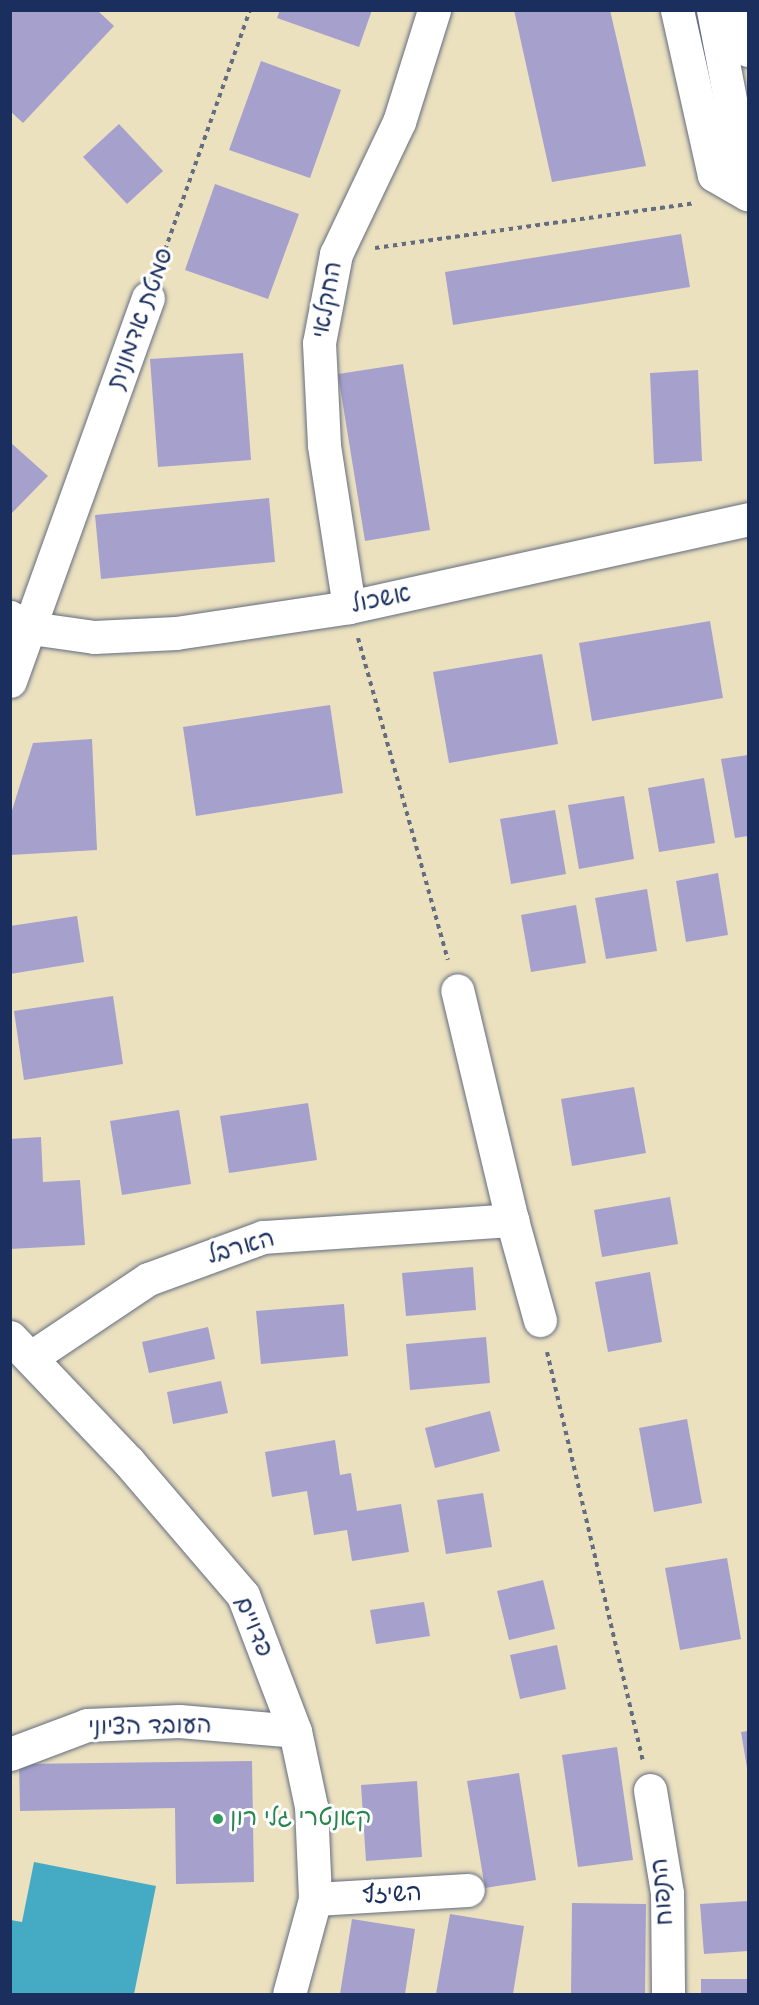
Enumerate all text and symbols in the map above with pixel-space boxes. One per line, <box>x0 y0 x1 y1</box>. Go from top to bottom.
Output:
street label: סמטת אדמונית <box>102 244 180 394</box>
street label: החקלאי <box>307 259 349 341</box>
street label: אשכול <box>348 580 414 620</box>
street label: הארבל <box>204 1225 278 1271</box>
street label: פדויים <box>227 1592 279 1662</box>
street label: העובד הציוני <box>88 1712 212 1742</box>
place label: קאנטרי גלי רון <box>230 1805 371 1833</box>
marker: קאנטרי גלי רון <box>211 1812 225 1826</box>
street label: התפוח <box>646 1857 680 1927</box>
street label: השיזף <box>361 1879 423 1911</box>

